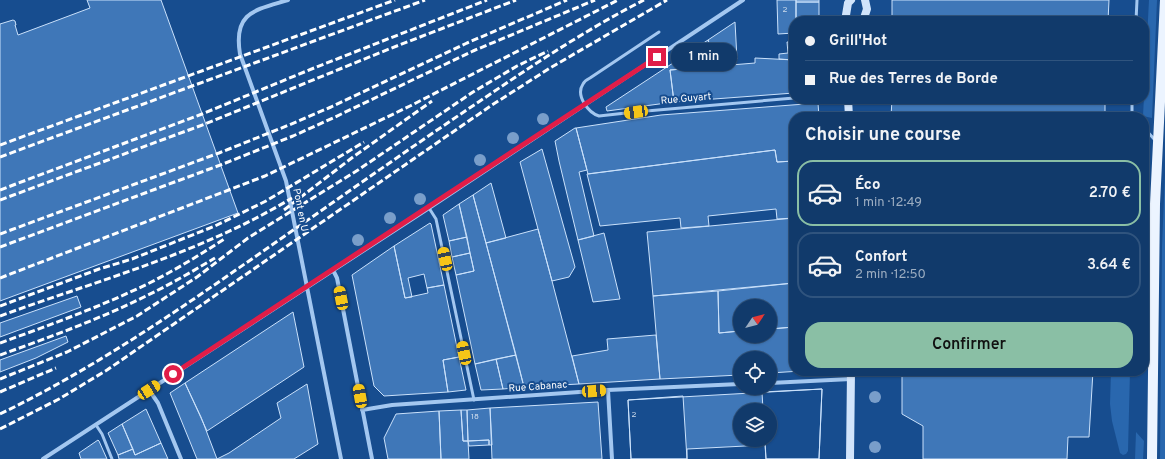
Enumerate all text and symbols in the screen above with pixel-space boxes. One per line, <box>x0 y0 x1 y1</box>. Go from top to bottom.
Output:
house number: 2 <box>783 5 788 15</box>
text: Grill'Hot <box>829 32 887 51</box>
callout: 1 min <box>671 43 737 71</box>
route end <box>648 48 666 66</box>
text: 1 min <box>689 49 719 65</box>
text: Rue des Terres de Borde <box>829 70 998 89</box>
street label: Rue Guyart <box>660 90 712 108</box>
car <box>623 104 649 120</box>
text: Choisir une course <box>805 124 961 147</box>
icon: car <box>807 175 843 211</box>
text: Éco <box>855 176 880 195</box>
text: 2.70 € <box>1089 184 1131 203</box>
street label: Pont en U <box>289 187 311 233</box>
text: 1 min · 12:49 <box>855 195 922 211</box>
car <box>437 246 453 272</box>
icon: car <box>807 247 843 283</box>
text: Confort <box>855 248 907 267</box>
text: 3.64 € <box>1087 256 1131 275</box>
text: 2 min · 12:50 <box>855 267 926 283</box>
car <box>333 285 349 311</box>
north arrow <box>733 299 777 343</box>
map controls <box>733 299 777 447</box>
button: Confirmer <box>805 322 1133 368</box>
car <box>456 340 472 366</box>
button: locate <box>733 351 777 395</box>
route start <box>164 365 182 383</box>
car <box>136 378 162 402</box>
street label: Rue Cabanac <box>508 378 568 396</box>
car <box>352 383 368 409</box>
car <box>582 384 606 398</box>
button: layers <box>733 403 777 447</box>
house number: 2 <box>632 410 637 420</box>
house number: 18 <box>471 412 479 422</box>

